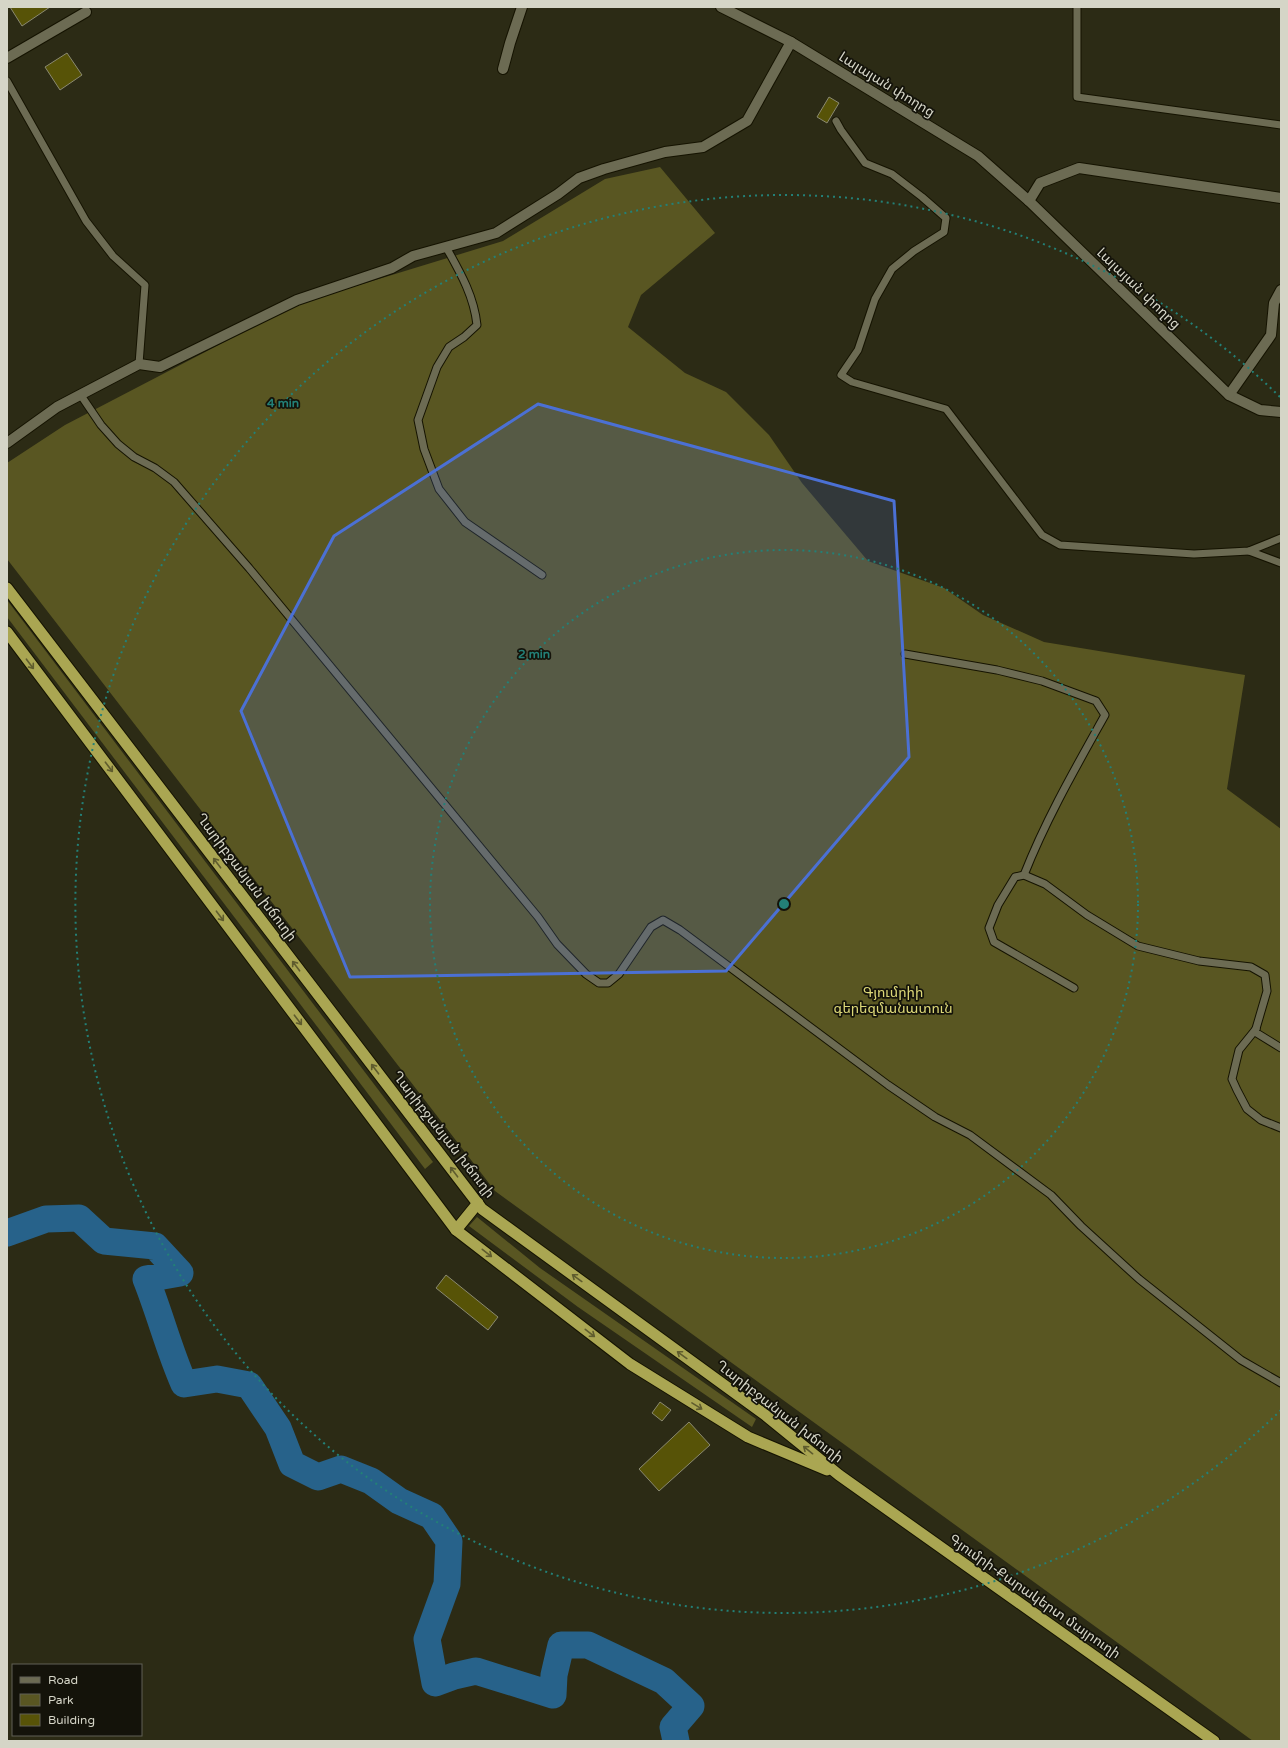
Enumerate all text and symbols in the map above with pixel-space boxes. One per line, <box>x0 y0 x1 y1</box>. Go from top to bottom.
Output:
street label: Լալայան փողոց <box>836 48 938 121</box>
street label: Լալայան փողոց <box>1093 244 1184 333</box>
text: 4 min <box>267 396 299 410</box>
text: 2 min <box>518 647 550 661</box>
one-way arrow <box>26 658 35 669</box>
one-way arrow <box>104 762 113 773</box>
street label: Ղարիբջանյան խճուղի <box>193 810 300 945</box>
one-way arrow <box>213 857 221 868</box>
centre of rings <box>777 897 791 911</box>
one-way arrow <box>216 911 224 922</box>
one-way arrow <box>292 961 300 972</box>
park label: Գյումրիի գերեզմանատուն <box>833 984 953 1017</box>
one-way arrow <box>294 1015 303 1026</box>
one-way arrow <box>371 1064 379 1075</box>
street label: Ղարիբջանյան խճուղի <box>389 1067 498 1201</box>
one-way arrow <box>450 1167 458 1178</box>
one-way arrow <box>481 1249 492 1258</box>
one-way arrow <box>572 1274 583 1282</box>
one-way arrow <box>584 1329 595 1337</box>
one-way arrow <box>677 1350 688 1359</box>
street label: Ղարիբջանյան խճուղի <box>713 1357 847 1466</box>
one-way arrow <box>691 1402 703 1410</box>
one-way arrow <box>803 1446 814 1454</box>
street label: Գյումրի-Քարակերտ մայրուղի <box>946 1531 1124 1662</box>
legend <box>12 1664 142 1736</box>
text: Road <box>48 1673 78 1687</box>
text: Park <box>48 1693 74 1707</box>
text: Building <box>48 1713 95 1727</box>

